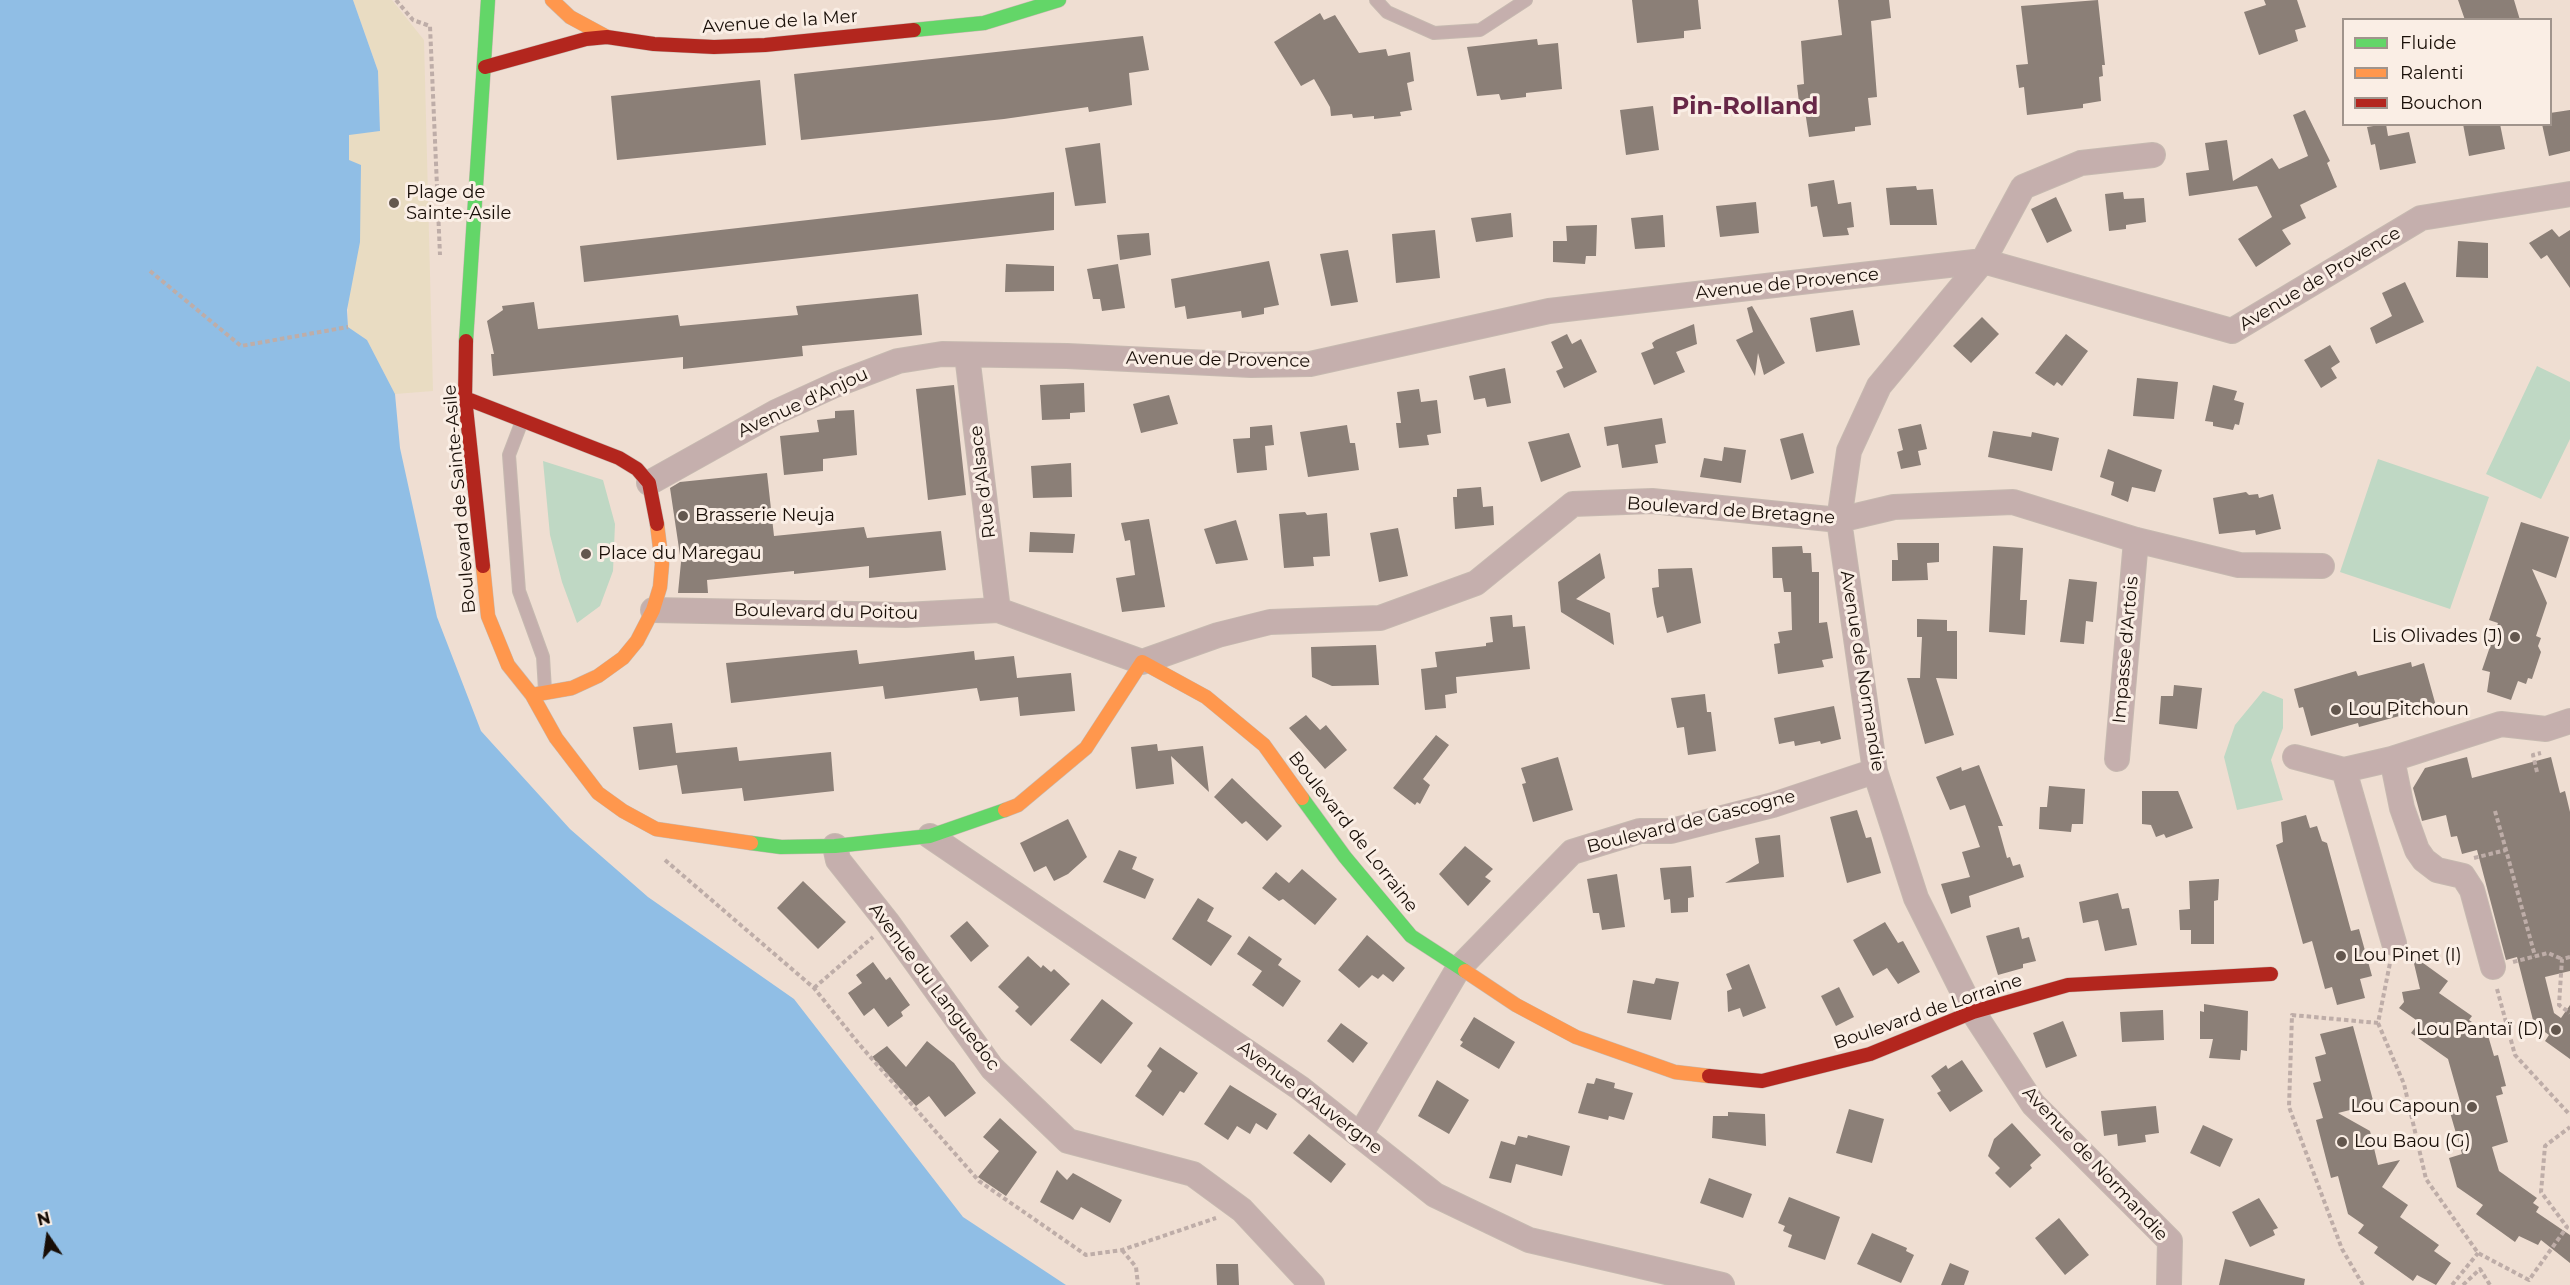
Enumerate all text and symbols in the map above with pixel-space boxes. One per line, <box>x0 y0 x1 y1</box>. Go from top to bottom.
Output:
street label: Avenue de la Mer <box>701 6 859 38</box>
legend <box>2342 18 2552 126</box>
text: Fluide <box>2400 32 2456 54</box>
text: Ralenti <box>2400 62 2464 84</box>
text: Bouchon <box>2400 92 2483 114</box>
district label: Pin-Rolland <box>1672 93 1818 121</box>
place label: Plage de Sainte-Asile <box>406 182 511 224</box>
marker: Plage de Sainte-Asile <box>387 196 401 210</box>
street label: Avenue de Provence <box>2235 222 2405 336</box>
street label: Avenue de Provence <box>1694 264 1880 304</box>
street label: Avenue de Provence <box>1126 348 1310 372</box>
street label: Avenue d'Anjou <box>735 363 871 443</box>
street label: Boulevard de Sainte-Asile <box>439 384 481 614</box>
street label: Rue d'Alsace <box>965 424 1001 540</box>
street label: Boulevard de Bretagne <box>1626 493 1836 529</box>
place label: Brasserie Neuja <box>695 505 835 527</box>
marker: Brasserie Neuja <box>676 509 690 523</box>
place label: Place du Maregau <box>598 543 762 565</box>
marker: Place du Maregau <box>579 547 593 561</box>
street label: Avenue de Normandie <box>1835 569 1889 773</box>
street label: Impasse d'Artois <box>2109 575 2143 725</box>
street label: Boulevard du Poitou <box>734 600 918 624</box>
place label: Lis Olivades (J) <box>2372 626 2503 648</box>
marker: Lis Olivades (J) <box>2508 630 2522 644</box>
place label: Lou Pitchoun <box>2348 699 2469 721</box>
marker: Lou Pitchoun <box>2329 703 2343 717</box>
street label: Boulevard de Lorraine <box>1284 747 1422 917</box>
street label: Boulevard de Gascogne <box>1584 786 1798 858</box>
street label: Avenue du Languedoc <box>864 899 1004 1075</box>
place label: Lou Pinet (I) <box>2353 945 2462 967</box>
marker: Lou Pinet (I) <box>2334 949 2348 963</box>
street label: Boulevard de Lorraine <box>1831 970 2025 1054</box>
place label: Lou Pantaï (D) <box>2416 1019 2544 1041</box>
marker: Lou Pantaï (D) <box>2549 1023 2563 1037</box>
street label: Avenue d'Auvergne <box>1234 1037 1386 1159</box>
street label: Avenue de Normandie <box>2018 1082 2172 1246</box>
place label: Lou Capoun <box>2350 1096 2460 1118</box>
marker: Lou Capoun <box>2465 1100 2479 1114</box>
place label: Lou Baou (G) <box>2354 1131 2471 1153</box>
marker: Lou Baou (G) <box>2335 1135 2349 1149</box>
north arrow <box>18 1207 78 1267</box>
text: N <box>35 1208 52 1230</box>

